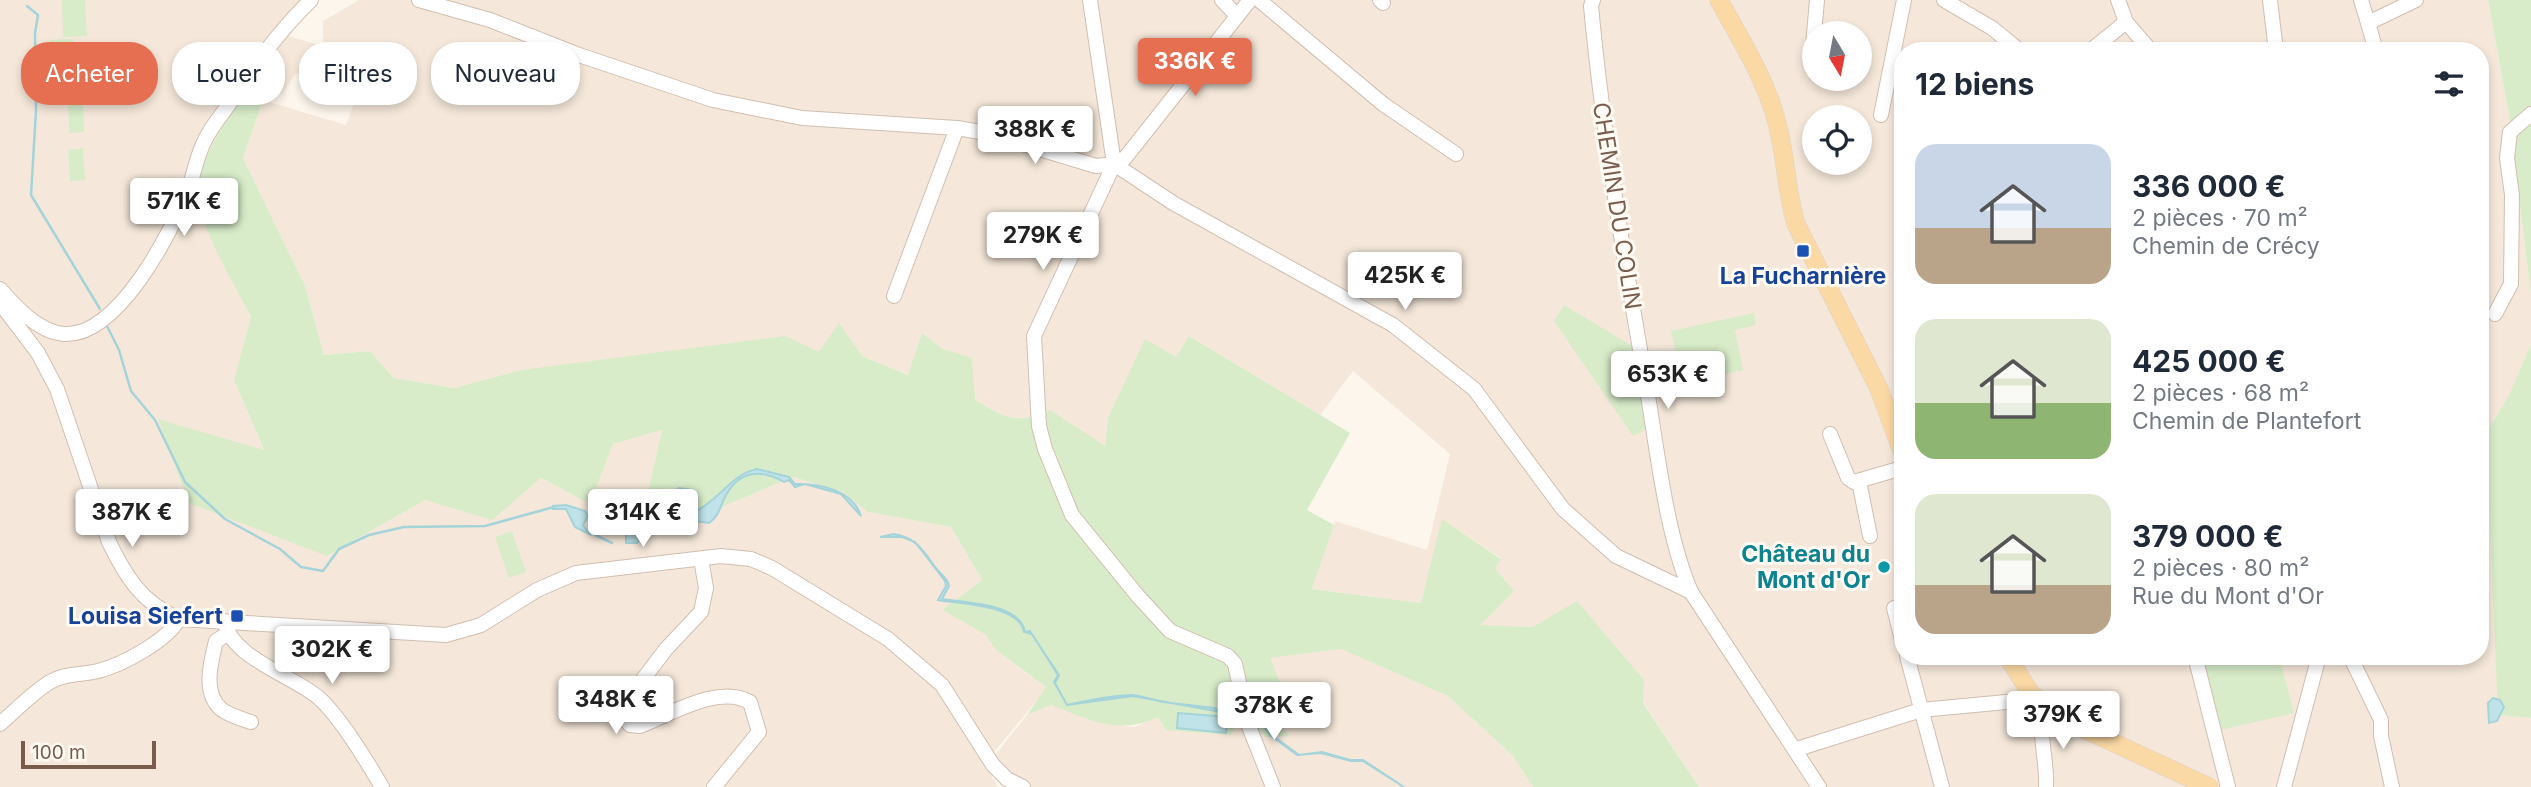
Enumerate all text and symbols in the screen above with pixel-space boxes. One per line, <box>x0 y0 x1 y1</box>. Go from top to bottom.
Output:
north arrow <box>1802 21 1872 91</box>
map controls <box>1802 21 1872 175</box>
pin: 336K € <box>1138 38 1252 98</box>
chip: Acheter <box>21 42 158 105</box>
chip: Louer <box>172 42 285 105</box>
chip: Filtres <box>299 42 417 105</box>
chip: Nouveau <box>431 42 580 105</box>
text: 336K € <box>1154 47 1236 75</box>
icon: filters <box>2430 65 2468 103</box>
text: 12 biens <box>1915 66 2034 102</box>
street label: CHEMIN DU COLIN <box>1587 100 1647 312</box>
button: locate <box>1802 105 1872 175</box>
pin: 388K € <box>978 106 1092 166</box>
text: 388K € <box>994 115 1076 143</box>
text: 336 000 € <box>2132 168 2286 204</box>
icon: home <box>1971 172 2055 256</box>
pin: 571K € <box>127 178 241 238</box>
text: 571K € <box>146 187 222 215</box>
text: 2 pièces · 70 m² <box>2132 204 2308 232</box>
pin: 279K € <box>986 212 1100 272</box>
text: 279K € <box>1003 221 1083 249</box>
text: Chemin de Crécy <box>2132 232 2320 260</box>
marker: La Fucharnière <box>1795 243 1811 259</box>
pin: 425K € <box>1348 252 1462 312</box>
text: 425K € <box>1364 261 1446 289</box>
place label: La Fucharnière <box>1720 262 1886 290</box>
text: 425 000 € <box>2132 343 2286 379</box>
icon: home <box>1971 347 2055 431</box>
pin: 653K € <box>1611 352 1725 411</box>
text: 653K € <box>1627 360 1709 388</box>
text: 2 pièces · 68 m² <box>2132 379 2309 407</box>
text: Chemin de Plantefort <box>2132 407 2361 435</box>
pin: 387K € <box>75 490 189 549</box>
pin: 314K € <box>586 490 700 549</box>
text: 387K € <box>92 498 172 526</box>
text: 314K € <box>604 498 682 526</box>
text: 379 000 € <box>2132 518 2283 554</box>
icon: home <box>1971 522 2055 606</box>
place label: Château du Mont d'Or <box>1741 540 1870 594</box>
text: 2 pièces · 80 m² <box>2132 554 2309 582</box>
marker: Château du Mont d'Or <box>1876 559 1892 575</box>
text: Rue du Mont d'Or <box>2132 582 2324 610</box>
place label: Louisa Siefert <box>68 602 224 630</box>
marker: Louisa Siefert <box>229 608 245 624</box>
pin: 302K € <box>275 626 389 686</box>
text: 302K € <box>291 635 373 663</box>
pin: 348K € <box>559 676 673 736</box>
pin: 378K € <box>1217 682 1331 742</box>
text: 348K € <box>574 685 658 713</box>
text: 378K € <box>1234 691 1314 719</box>
pin: 379K € <box>2006 692 2120 751</box>
text: 379K € <box>2023 700 2103 728</box>
scale bar <box>21 738 156 770</box>
text: 100 m <box>32 741 86 764</box>

